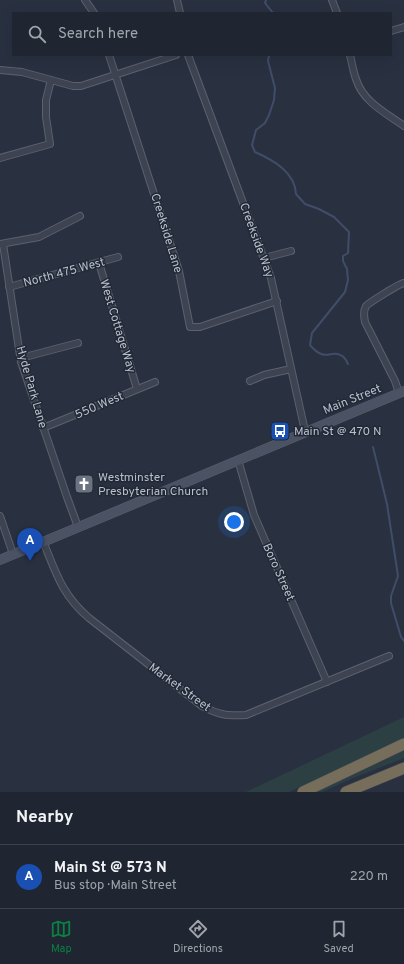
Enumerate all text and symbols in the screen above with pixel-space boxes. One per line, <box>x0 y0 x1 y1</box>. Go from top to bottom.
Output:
search box <box>12 12 392 56</box>
icon: search <box>26 23 48 45</box>
text: Search here <box>58 25 138 44</box>
street label: Creekside Lane <box>146 191 186 275</box>
street label: Creekside Way <box>235 201 277 280</box>
street label: North 475 West <box>22 254 107 292</box>
street label: West Cottage Way <box>95 278 139 375</box>
street label: Hyde Park Lane <box>12 344 50 430</box>
street label: Main Street <box>321 381 384 419</box>
street label: 550 West <box>73 389 126 423</box>
bus stop icon: Main St @ 470 N <box>269 420 291 442</box>
place label: Main St @ 470 N <box>294 424 381 440</box>
place label: Westminster Presbyterian Church <box>98 470 208 500</box>
church icon: Westminster Presbyterian Church <box>73 473 95 495</box>
your location <box>224 512 244 532</box>
pin: A <box>17 528 43 561</box>
street label: Boro Street <box>258 541 298 604</box>
street label: Market Street <box>145 660 214 716</box>
text: Nearby <box>16 807 73 829</box>
text: Main St @ 573 N <box>54 859 167 878</box>
text: A <box>24 869 34 885</box>
text: 220 m <box>350 869 388 885</box>
text: Bus stop · Main Street <box>54 878 177 894</box>
tab: Map <box>50 918 72 956</box>
tab: Directions <box>173 918 223 956</box>
tab: Saved <box>323 918 354 956</box>

